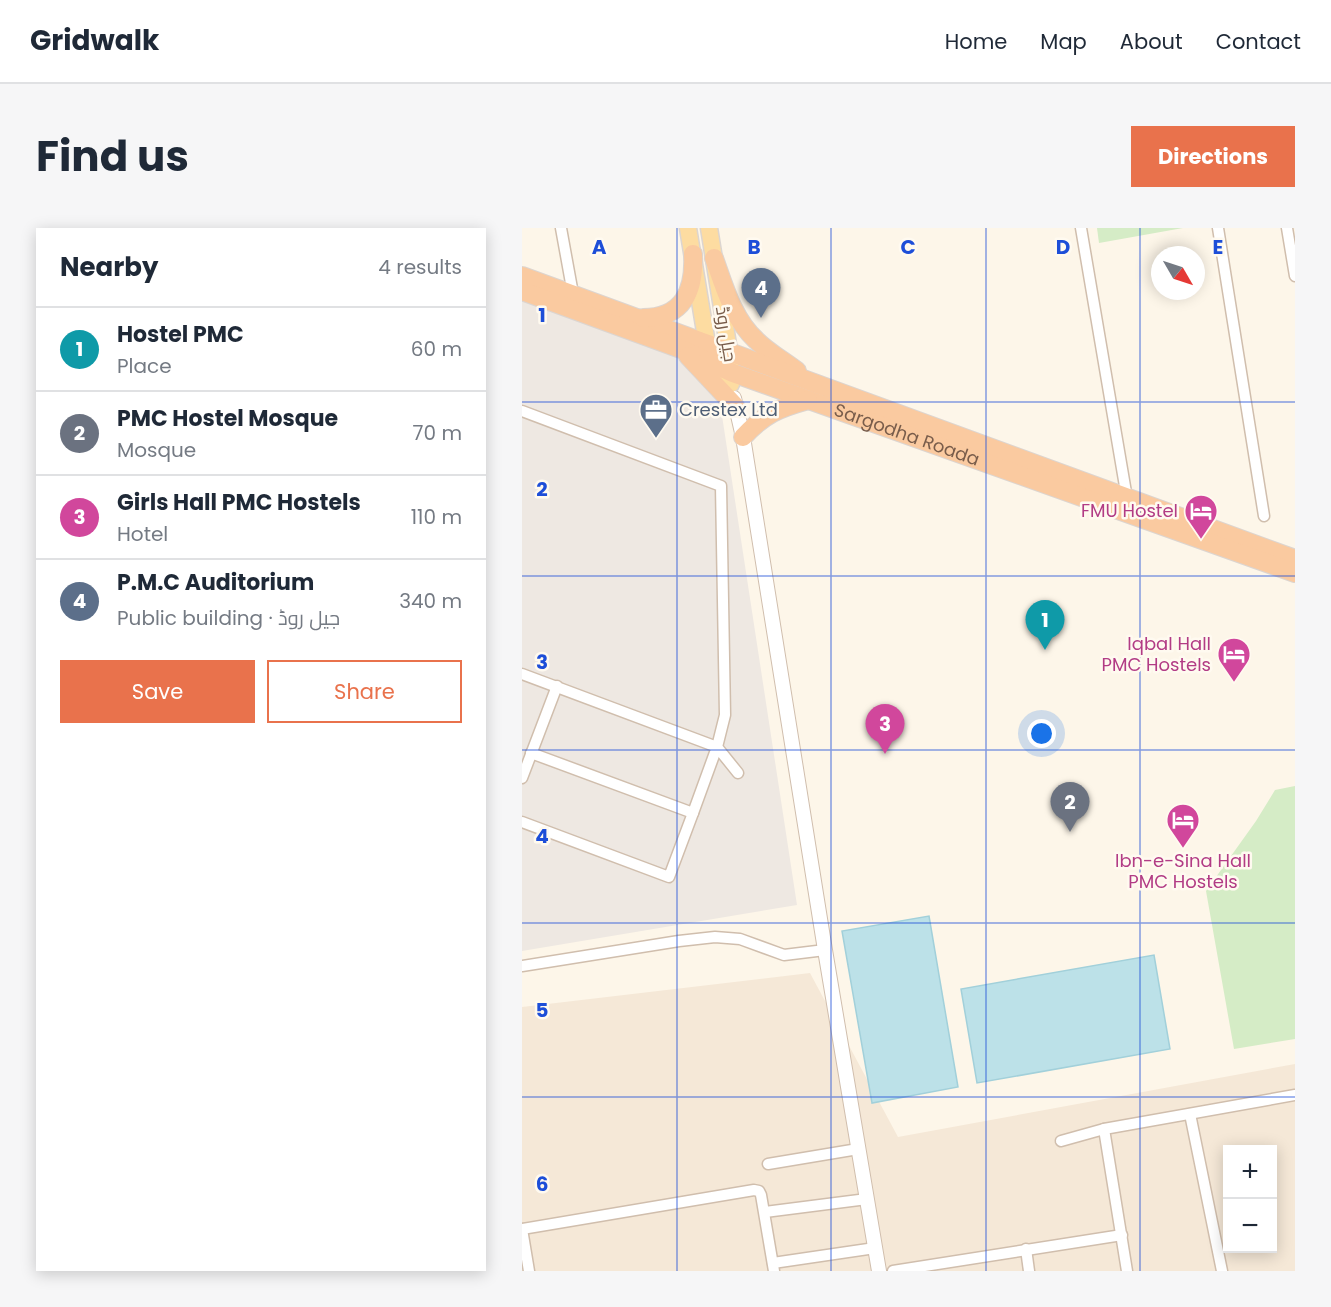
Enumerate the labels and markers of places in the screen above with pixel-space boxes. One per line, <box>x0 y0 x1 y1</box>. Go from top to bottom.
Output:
pin: 4 <box>742 268 780 318</box>
office icon: Crestex Ltd <box>638 392 674 439</box>
place label: Crestex Ltd <box>679 397 778 422</box>
hotel icon: FMU Hostel <box>1183 493 1219 540</box>
place label: FMU Hostel <box>1081 498 1178 523</box>
pin: 1 <box>1026 600 1064 650</box>
place label: Iqbal Hall PMC Hostels <box>1101 631 1211 677</box>
hotel icon: Iqbal Hall PMC Hostels <box>1216 636 1252 683</box>
pin: 3 <box>866 704 904 754</box>
pin: 2 <box>1050 782 1090 832</box>
hotel icon: Ibn-e-Sina Hall PMC Hostels <box>1165 802 1201 849</box>
place label: Ibn-e-Sina Hall PMC Hostels <box>1115 848 1251 894</box>

